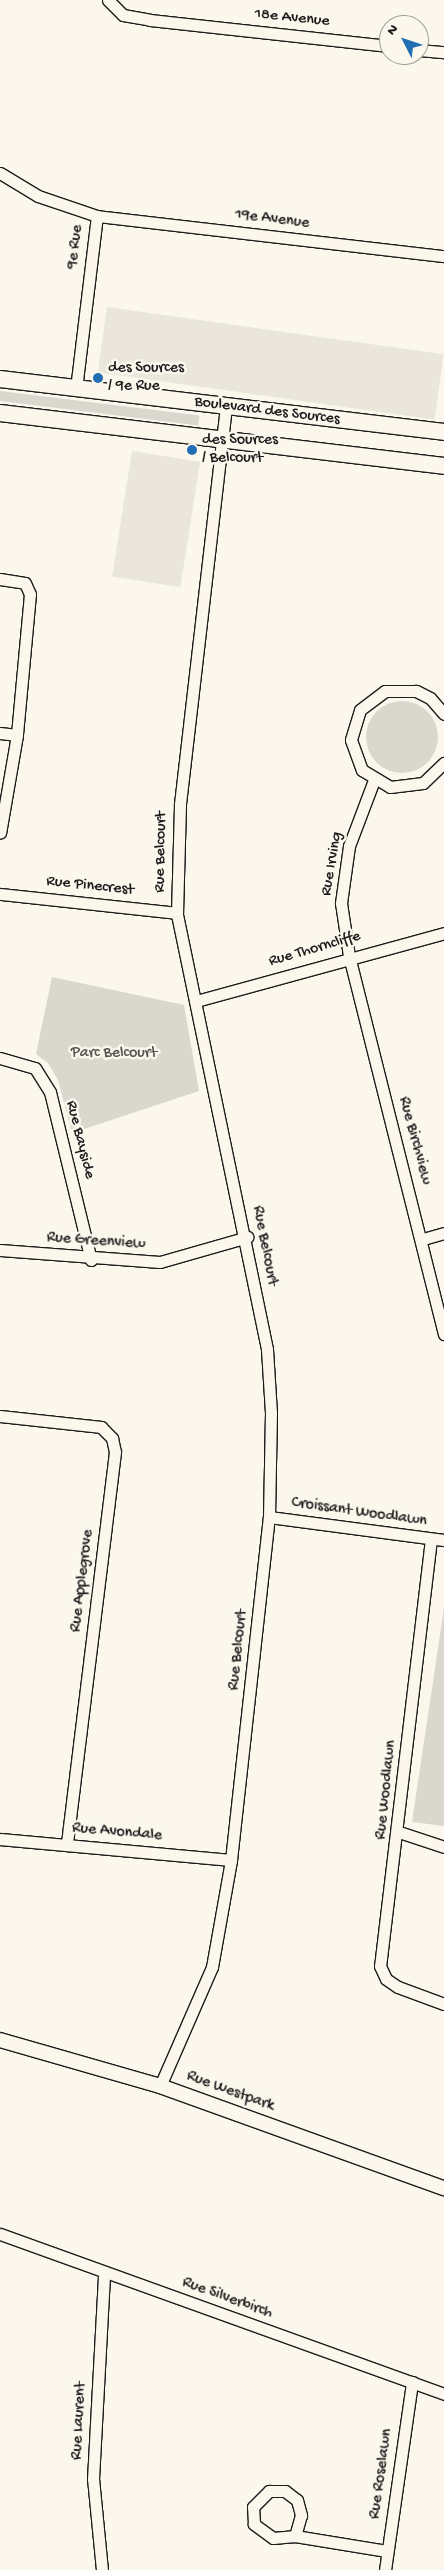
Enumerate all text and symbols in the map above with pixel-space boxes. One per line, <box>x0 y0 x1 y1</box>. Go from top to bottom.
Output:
street label: 18e Avenue <box>254 6 330 32</box>
north arrow <box>379 15 429 65</box>
text: N <box>384 21 402 40</box>
street label: 19e Avenue <box>234 206 310 234</box>
street label: 9e Rue <box>64 224 88 270</box>
place label: des Sources / 9e Rue <box>108 359 184 397</box>
marker: des Sources / 9e Rue <box>92 372 104 384</box>
street label: Boulevard des Sources <box>193 394 341 430</box>
place label: des Sources / Belcourt <box>202 431 278 469</box>
marker: des Sources / Belcourt <box>186 444 198 456</box>
street label: Rue Belcourt <box>152 811 172 893</box>
street label: Rue Irving <box>318 830 348 898</box>
street label: Rue Pinecrest <box>45 873 135 901</box>
street label: Rue Thorncliffe <box>267 928 363 972</box>
park label: Parc Belcourt <box>71 1044 157 1064</box>
street label: Rue Birchview <box>393 1095 435 1187</box>
street label: Rue Bayside <box>60 1099 98 1181</box>
street label: Rue Belcourt <box>247 1204 281 1288</box>
street label: Rue Greenview <box>46 1229 146 1255</box>
street label: Croissant Woodlawn <box>290 1494 428 1532</box>
street label: Rue Applegrove <box>67 1529 99 1633</box>
street label: Rue Belcourt <box>225 1609 253 1691</box>
street label: Rue Woodlawn <box>372 1739 402 1841</box>
street label: Rue Avondale <box>71 1819 163 1847</box>
street label: Rue Westpark <box>184 2067 276 2117</box>
street label: Rue Silverbirch <box>179 2274 275 2324</box>
street label: Rue Laurent <box>68 2381 92 2461</box>
street label: Rue Roselawn <box>366 2428 398 2520</box>

